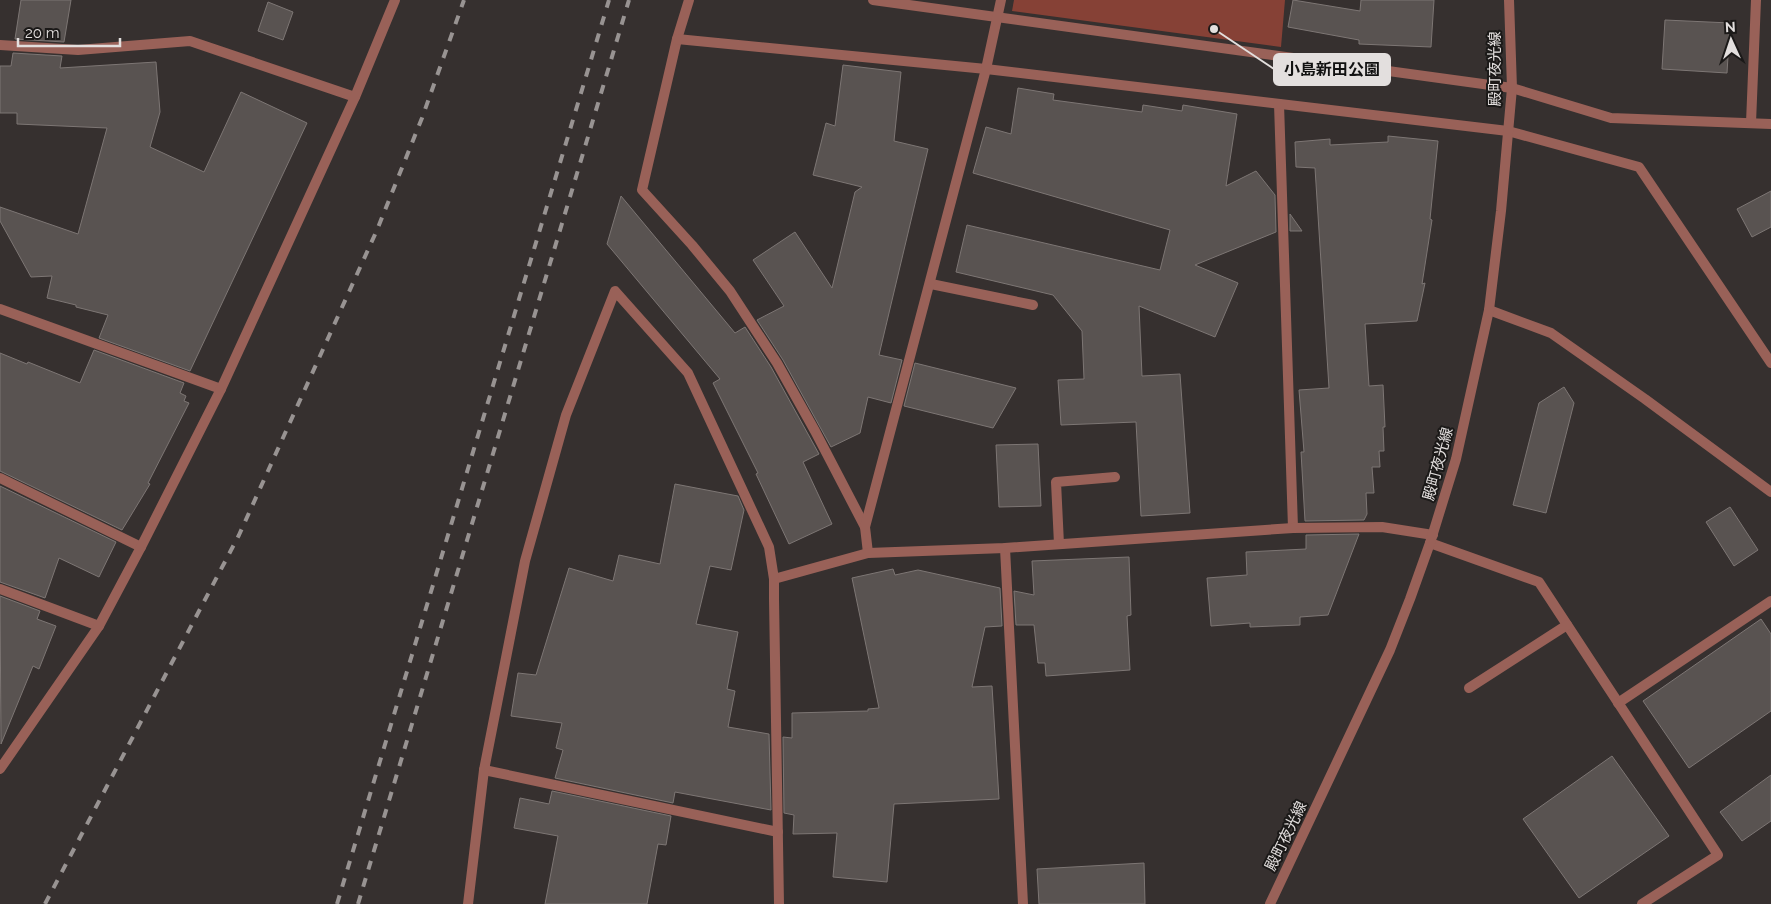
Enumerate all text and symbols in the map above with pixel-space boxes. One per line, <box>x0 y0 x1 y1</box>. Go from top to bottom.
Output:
scale bar <box>18 15 120 47</box>
north arrow <box>1706 15 1756 65</box>
text: N <box>1725 19 1736 35</box>
text: 20 m <box>25 24 60 42</box>
street label: 殿町夜光線 <box>1486 31 1504 107</box>
callout: 小島新田公園 <box>1274 54 1390 85</box>
text: 小島新田公園 <box>1284 60 1380 79</box>
street label: 殿町夜光線 <box>1420 425 1456 503</box>
street label: 殿町夜光線 <box>1261 798 1311 874</box>

